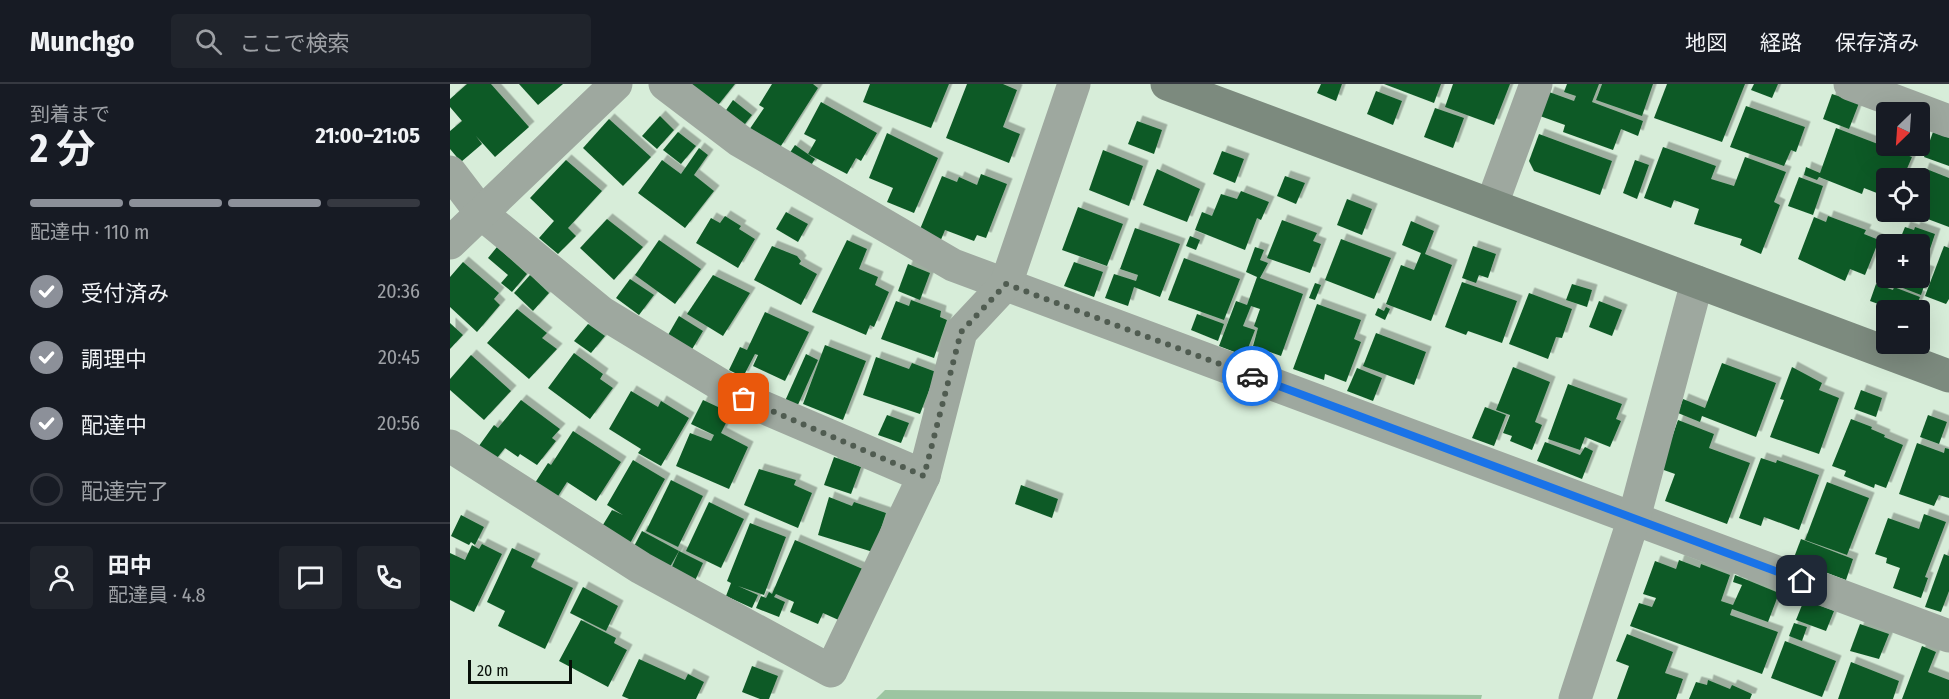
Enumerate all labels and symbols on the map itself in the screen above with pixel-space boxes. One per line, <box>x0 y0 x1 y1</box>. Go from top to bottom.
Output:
north arrow <box>1876 102 1930 156</box>
courier <box>1222 346 1282 406</box>
pin <box>718 373 769 424</box>
pin <box>1776 555 1827 606</box>
scale bar <box>468 657 572 684</box>

